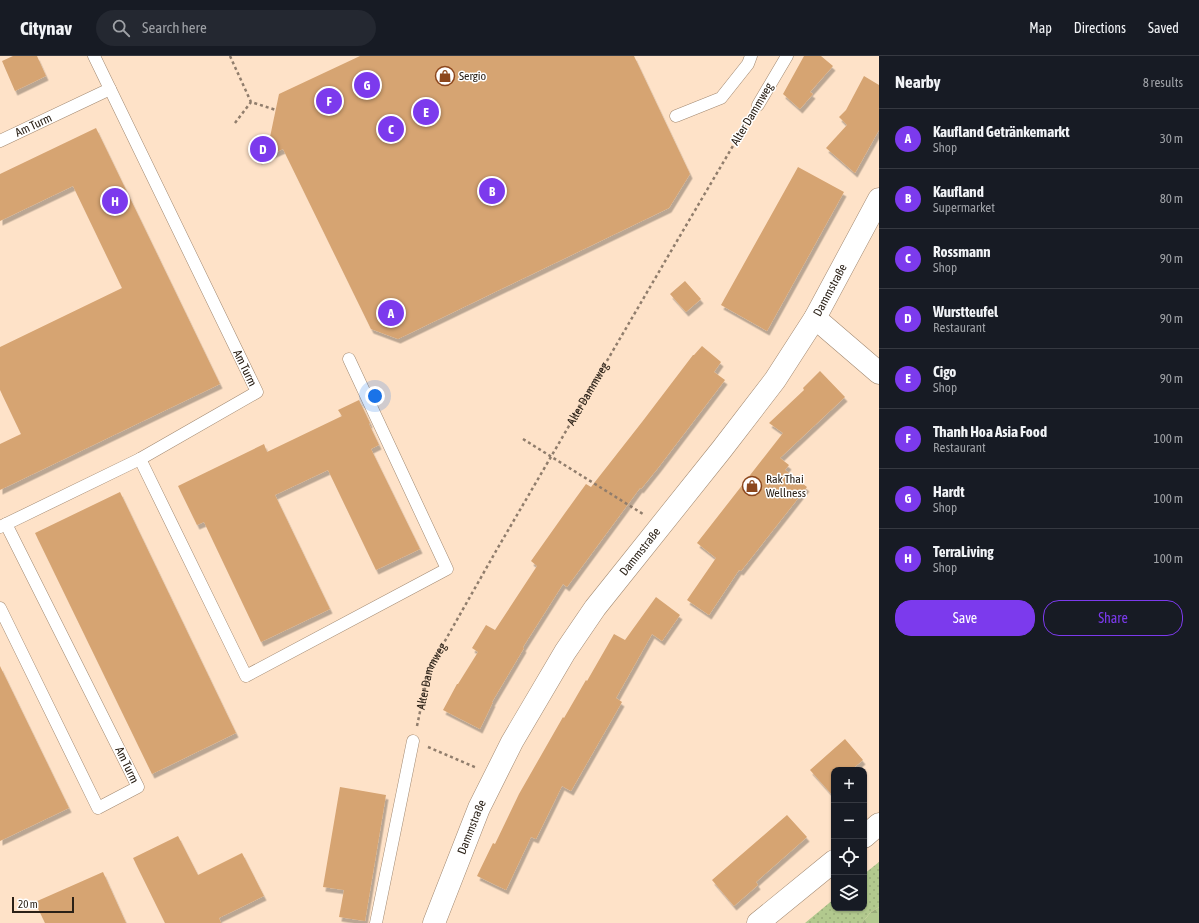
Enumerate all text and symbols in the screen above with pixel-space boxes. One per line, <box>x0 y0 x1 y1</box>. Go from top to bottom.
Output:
search box <box>96 10 376 46</box>
text: Citynav <box>20 17 72 39</box>
icon: search <box>110 17 132 39</box>
text: Search here <box>142 19 207 36</box>
text: Map <box>1029 20 1052 36</box>
text: Directions <box>1074 20 1126 36</box>
text: Saved <box>1148 20 1179 36</box>
shop icon: Sergio <box>434 65 456 87</box>
place label: Sergio <box>459 69 487 83</box>
pin: G <box>354 70 380 100</box>
text: Nearby <box>895 72 941 92</box>
text: 8 results <box>1143 75 1183 90</box>
street label: Alter Dammweg <box>728 80 777 148</box>
pin: F <box>316 86 342 116</box>
pin: E <box>413 97 439 127</box>
street label: Am Turm <box>13 111 54 140</box>
pin: C <box>378 114 404 144</box>
text: Kaufland Getränkemarkt <box>933 123 1070 140</box>
text: A <box>905 131 911 146</box>
text: 30 m <box>1160 131 1183 146</box>
pin: D <box>250 134 276 164</box>
text: Shop <box>933 140 957 155</box>
pin: B <box>479 176 505 206</box>
text: Kaufland <box>933 183 984 200</box>
pin: H <box>102 186 128 216</box>
text: B <box>905 191 911 206</box>
text: 80 m <box>1160 191 1183 206</box>
text: Supermarket <box>933 200 995 215</box>
text: Rossmann <box>933 243 990 260</box>
text: C <box>905 251 911 266</box>
text: 90 m <box>1160 251 1183 266</box>
text: Shop <box>933 260 957 275</box>
street label: Dammstraße <box>810 261 850 319</box>
pin: A <box>378 298 404 328</box>
text: Wurstteufel <box>933 303 998 320</box>
text: D <box>904 311 912 326</box>
text: 90 m <box>1160 311 1183 326</box>
text: Restaurant <box>933 320 986 335</box>
street label: Am Turm <box>230 347 260 389</box>
street label: Alter Dammweg <box>564 359 612 428</box>
text: Cigo <box>933 363 956 380</box>
text: E <box>905 371 911 386</box>
text: 90 m <box>1160 371 1183 386</box>
text: Shop <box>933 380 957 395</box>
your location <box>365 386 385 406</box>
text: Thanh Hoa Asia Food <box>933 423 1047 440</box>
text: F <box>905 431 911 446</box>
text: 100 m <box>1154 431 1183 446</box>
text: Restaurant <box>933 440 986 455</box>
place label: Rak Thai Wellness <box>766 472 806 500</box>
shop icon: Rak Thai Wellness <box>741 475 763 497</box>
text: Hardt <box>933 483 965 500</box>
text: G <box>905 491 911 506</box>
text: 100 m <box>1154 491 1183 506</box>
text: Shop <box>933 500 957 515</box>
street label: Dammstraße <box>617 525 663 578</box>
text: TerraLiving <box>933 543 994 560</box>
text: H <box>904 551 912 566</box>
text: 100 m <box>1154 551 1183 566</box>
text: Shop <box>933 560 957 575</box>
button: Save <box>895 600 1035 636</box>
button: Share <box>1043 600 1183 636</box>
street label: Alter Dammweg <box>414 640 450 711</box>
street label: Am Turm <box>112 744 142 786</box>
map controls <box>831 767 867 911</box>
button: + <box>831 767 867 803</box>
street label: Dammstraße <box>455 798 489 856</box>
button: − <box>831 803 867 839</box>
button: locate <box>831 839 867 875</box>
button: layers <box>831 875 867 911</box>
scale bar <box>12 895 74 914</box>
text: 20 m <box>18 898 38 910</box>

